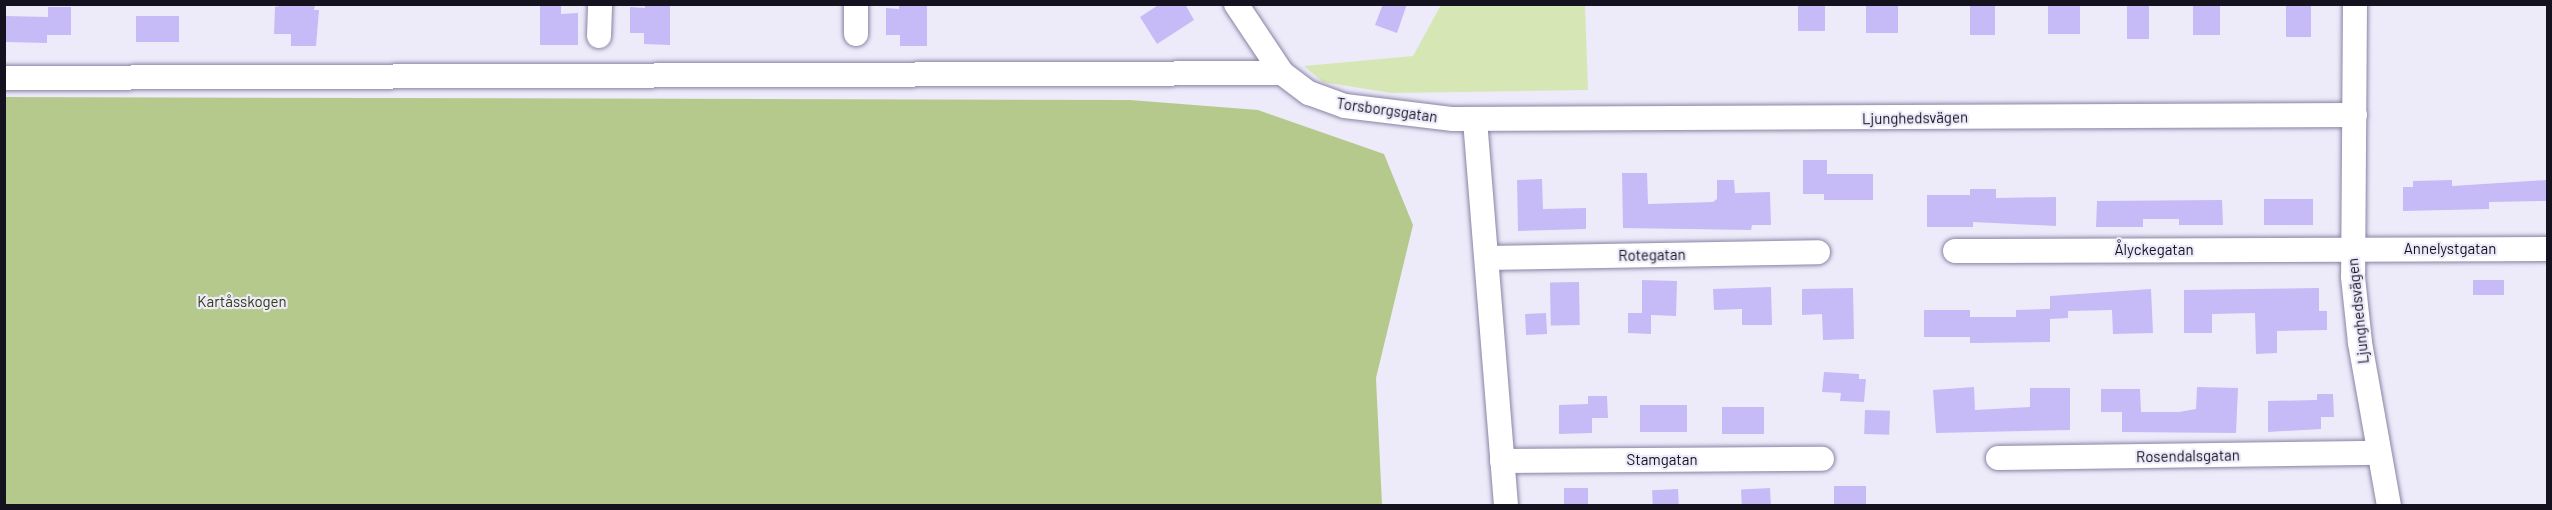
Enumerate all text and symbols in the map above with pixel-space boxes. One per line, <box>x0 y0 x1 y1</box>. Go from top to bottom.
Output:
street label: Torsborgsgatan <box>1335 94 1439 126</box>
street label: Ljunghedsvägen <box>1862 108 1968 128</box>
street label: Annelystgatan <box>2404 240 2496 258</box>
street label: Ålyckegatan <box>2114 241 2194 259</box>
street label: Rotegatan <box>1618 245 1686 265</box>
street label: Ljunghedsvägen <box>2344 257 2372 365</box>
park label: Kartåsskogen <box>197 293 287 311</box>
street label: Rosendalsgatan <box>2136 446 2240 466</box>
street label: Stamgatan <box>1626 451 1698 469</box>

